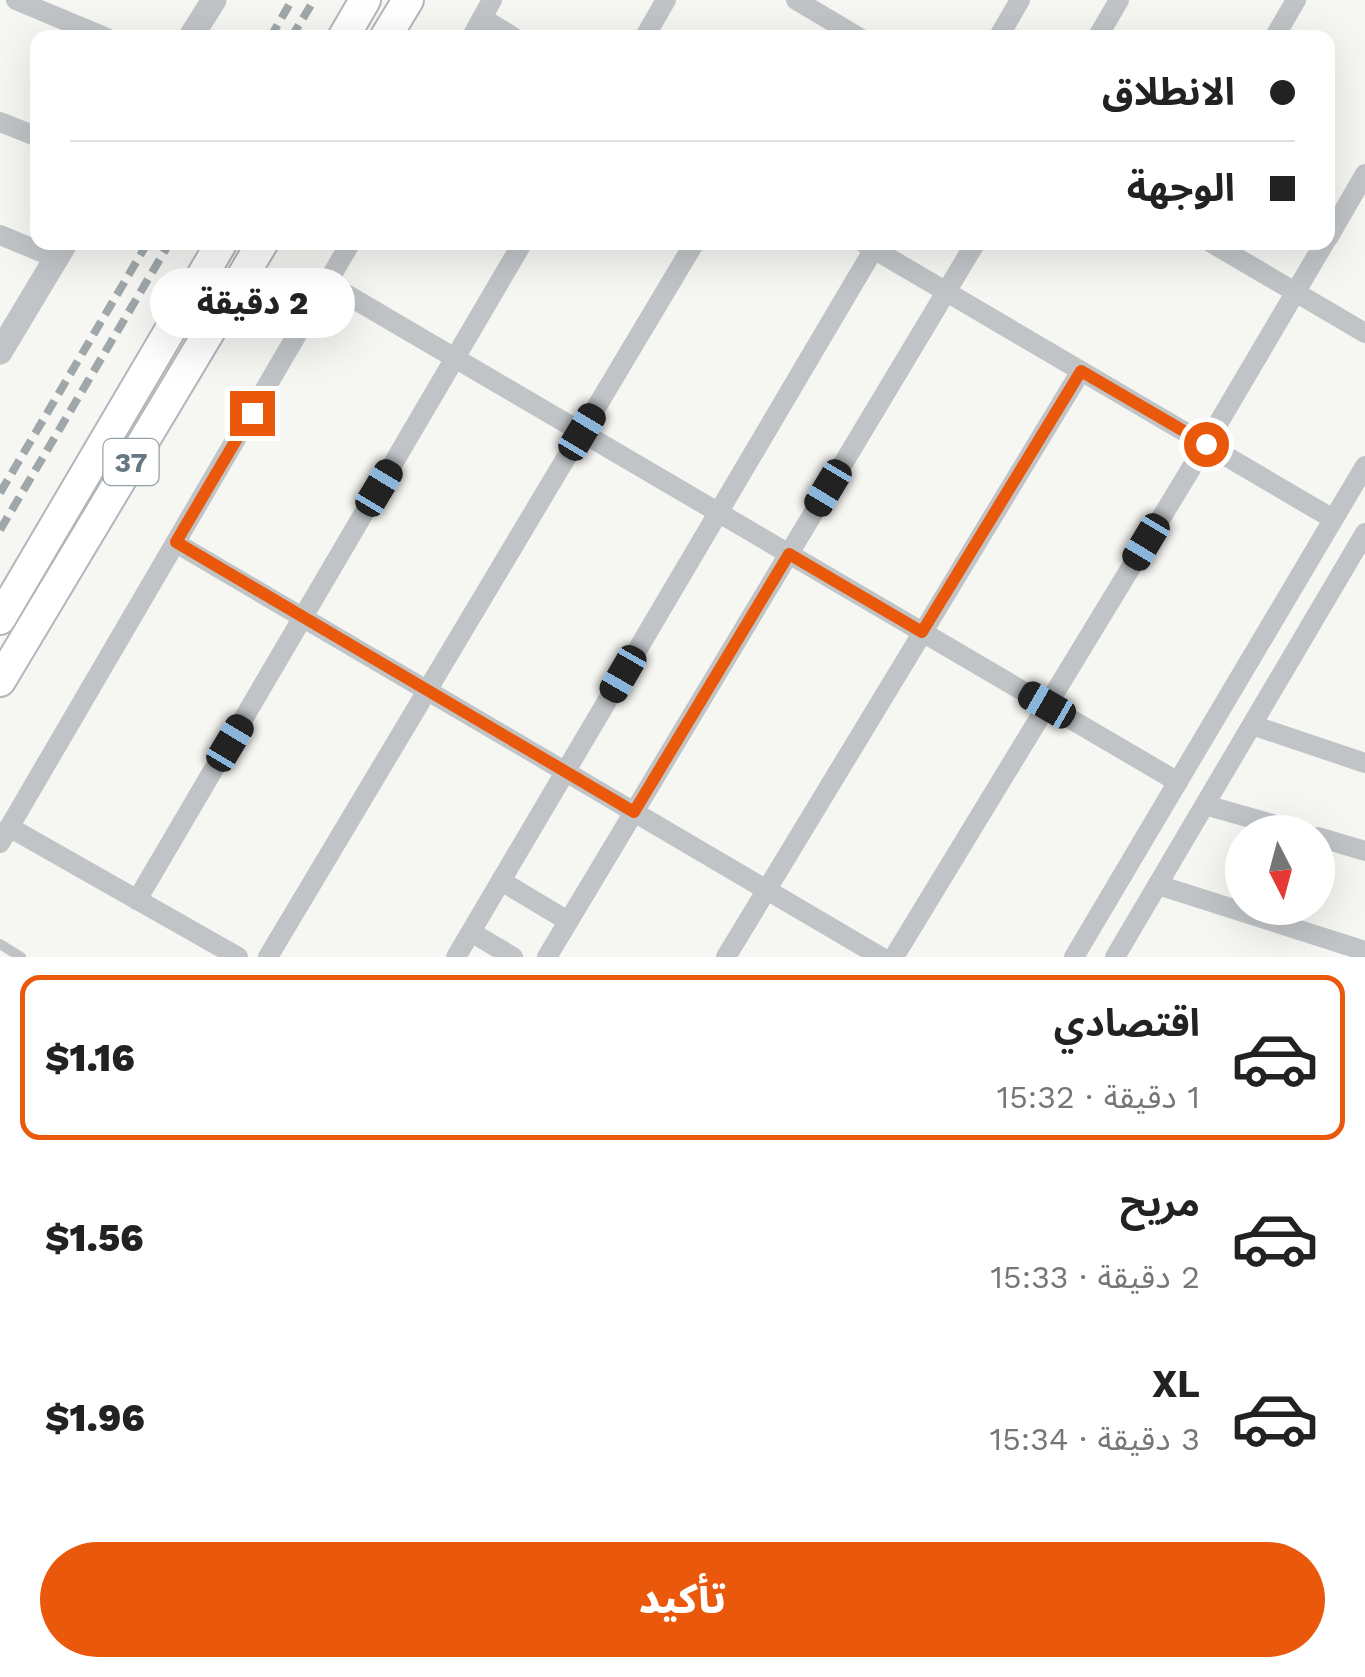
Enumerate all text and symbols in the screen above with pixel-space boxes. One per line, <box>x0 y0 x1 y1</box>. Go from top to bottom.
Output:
text: الانطلاق <box>1102 70 1235 114</box>
text: الوجهة <box>1127 166 1235 210</box>
callout: 2 دقيقة <box>150 268 354 338</box>
text: 2 دقيقة <box>197 284 308 322</box>
route end <box>230 391 275 436</box>
car <box>554 399 610 465</box>
route start <box>1184 422 1229 467</box>
road number: 37 <box>104 439 158 485</box>
car <box>351 455 407 521</box>
car <box>800 455 856 521</box>
car <box>1118 509 1174 575</box>
car <box>595 641 651 707</box>
car <box>1014 677 1080 733</box>
car <box>202 710 258 776</box>
north arrow <box>1225 815 1335 925</box>
map controls <box>1225 815 1335 925</box>
text: اقتصادي <box>1054 1001 1200 1045</box>
icon: car <box>1230 1013 1320 1103</box>
text: $1.16 <box>45 1036 135 1080</box>
text: 1 دقيقة · 15:32 <box>997 1078 1200 1116</box>
text: مريح <box>1120 1181 1200 1225</box>
icon: car <box>1230 1193 1320 1283</box>
text: $1.56 <box>45 1216 144 1260</box>
text: 2 دقيقة · 15:33 <box>991 1258 1200 1296</box>
text: XL <box>1152 1362 1200 1406</box>
icon: car <box>1230 1373 1320 1463</box>
text: $1.96 <box>45 1396 145 1440</box>
text: 3 دقيقة · 15:34 <box>990 1420 1200 1458</box>
button: تأكيد <box>40 1542 1325 1657</box>

